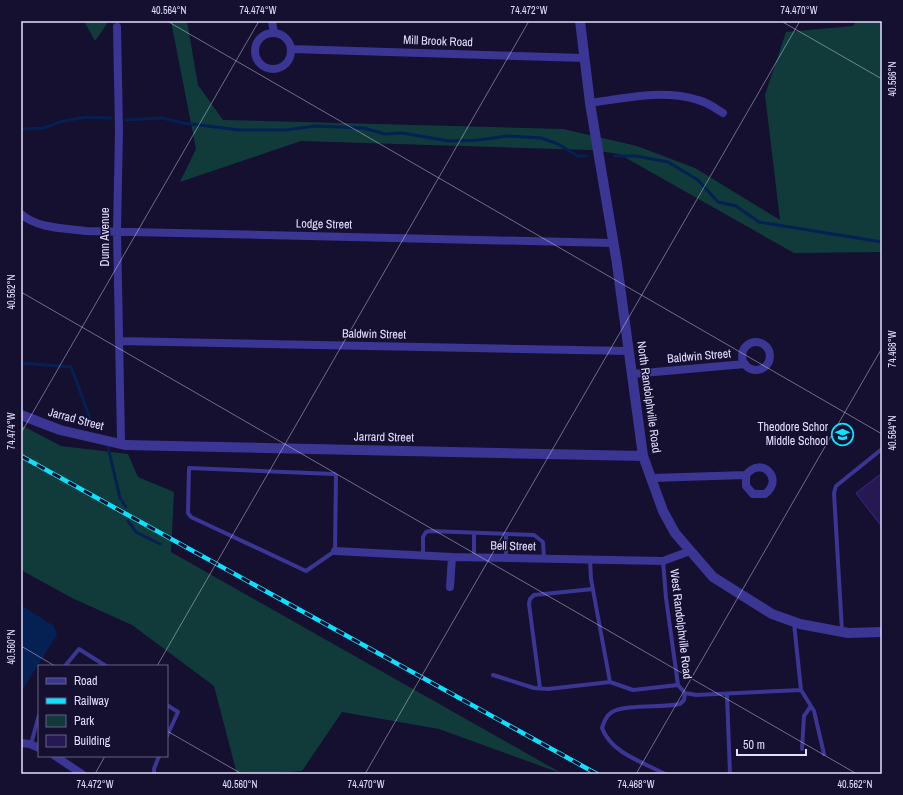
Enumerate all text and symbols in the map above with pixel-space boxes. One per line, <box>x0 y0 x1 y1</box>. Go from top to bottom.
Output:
text: 40.564°N <box>152 4 187 17</box>
text: 74.474°W <box>240 4 277 17</box>
text: 74.472°W <box>511 4 548 17</box>
text: 74.470°W <box>781 4 818 17</box>
street label: Mill Brook Road <box>403 32 473 50</box>
text: 40.566°N <box>886 61 899 97</box>
street label: Dunn Avenue <box>97 208 113 266</box>
street label: Lodge Street <box>296 216 353 232</box>
text: 40.562°N <box>5 274 18 310</box>
street label: Baldwin Street <box>342 325 406 343</box>
text: 74.468°W <box>886 330 899 367</box>
street label: North Randolphville Road <box>633 340 665 454</box>
street label: Baldwin Street <box>666 345 732 367</box>
street label: Jarrad Street <box>46 404 106 434</box>
text: 74.474°W <box>5 412 18 449</box>
text: 40.564°N <box>886 415 899 451</box>
place label: Theodore Schor Middle School <box>757 419 829 449</box>
school or university icon: Theodore Schor Middle School <box>830 421 856 447</box>
street label: Jarrard Street <box>354 428 414 446</box>
street label: Bell Street <box>490 538 536 554</box>
street label: West Randolphville Road <box>666 568 696 680</box>
text: 40.560°N <box>5 629 18 665</box>
legend <box>38 665 168 757</box>
text: Road <box>74 673 98 689</box>
text: Railway <box>74 693 109 709</box>
text: Park <box>74 713 94 729</box>
scale bar <box>737 731 806 757</box>
text: Building <box>74 733 111 749</box>
text: 50 m <box>743 737 765 753</box>
text: 74.472°W <box>77 778 114 791</box>
text: 40.560°N <box>223 778 258 791</box>
text: 74.470°W <box>348 778 385 791</box>
text: 74.468°W <box>618 778 655 791</box>
text: 40.562°N <box>838 778 873 791</box>

